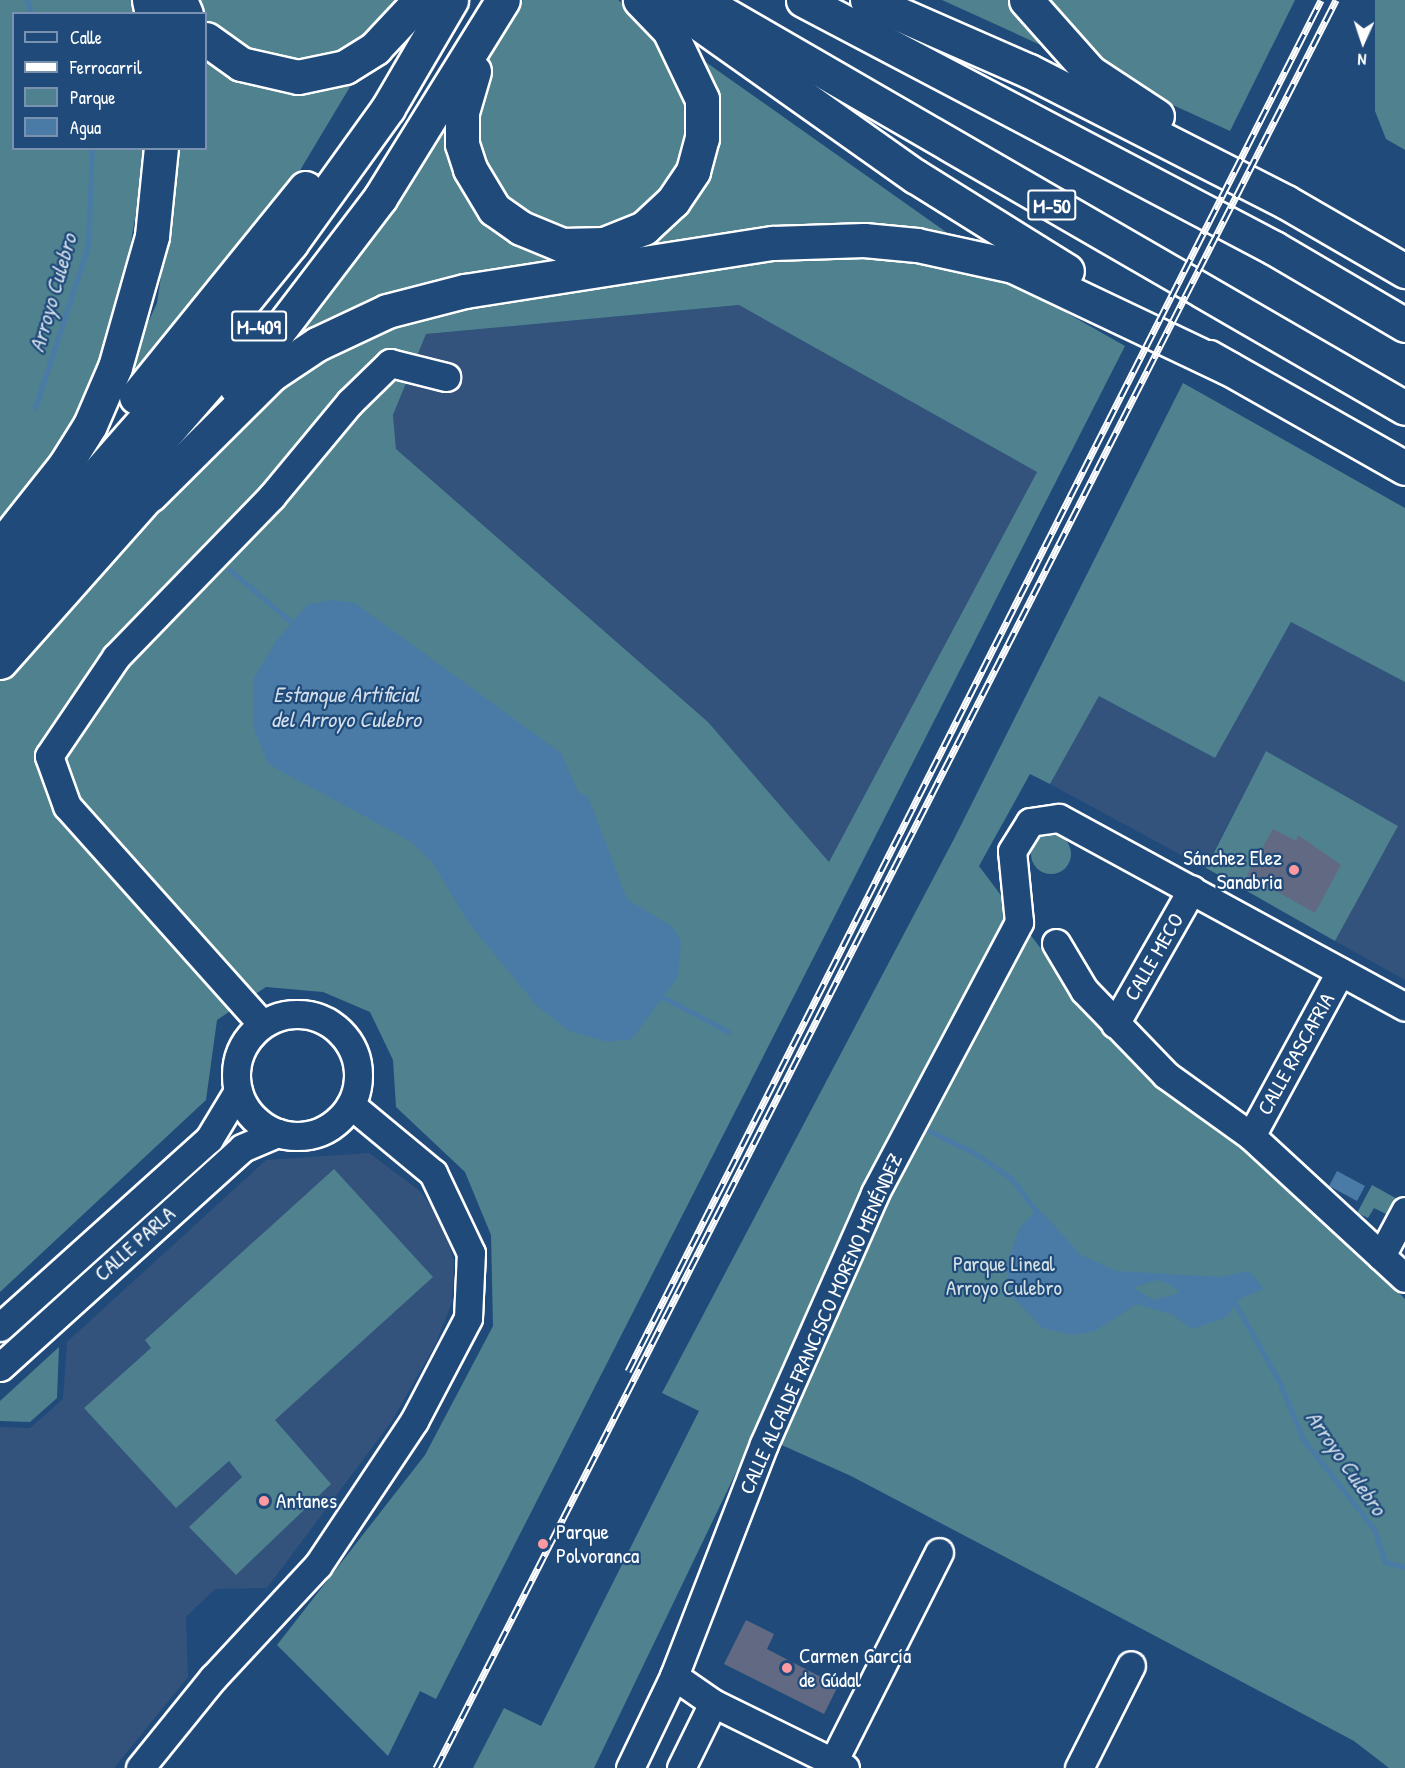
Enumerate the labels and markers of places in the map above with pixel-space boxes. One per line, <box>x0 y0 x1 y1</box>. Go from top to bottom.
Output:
place label: Sánchez Elez Sanabria <box>1183 845 1282 895</box>
marker: Sánchez Elez Sanabria <box>1287 863 1301 877</box>
place label: Antanes <box>276 1488 337 1514</box>
marker: Antanes <box>257 1494 271 1508</box>
place label: Parque Polvoranca <box>556 1519 639 1569</box>
marker: Parque Polvoranca <box>534 1535 552 1553</box>
place label: Carmen García de Gúdal <box>799 1643 911 1693</box>
marker: Carmen García de Gúdal <box>780 1661 794 1675</box>

